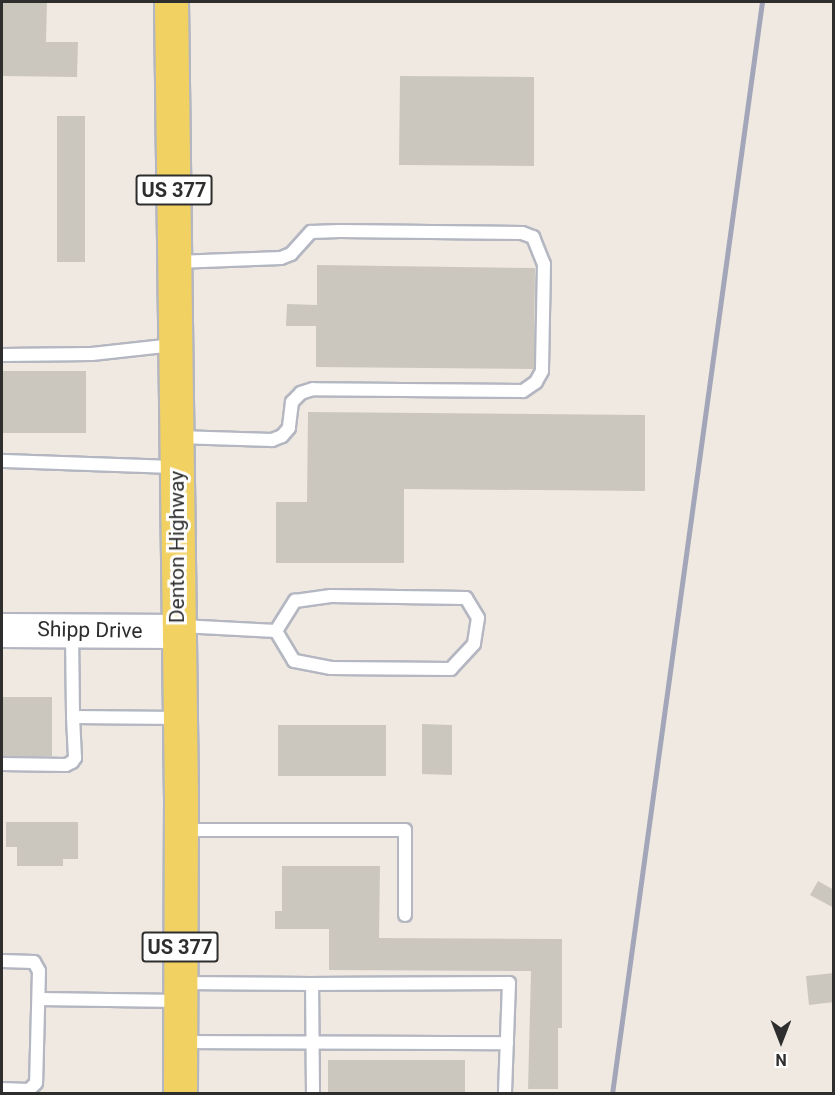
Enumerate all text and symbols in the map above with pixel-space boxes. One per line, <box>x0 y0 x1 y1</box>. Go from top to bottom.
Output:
road number: US 377 <box>135 173 213 207</box>
street label: Denton Highway <box>164 471 190 623</box>
street label: Shipp Drive <box>37 616 143 644</box>
road number: US 377 <box>141 930 219 964</box>
north arrow <box>751 1011 811 1071</box>
text: N <box>775 1050 787 1069</box>

